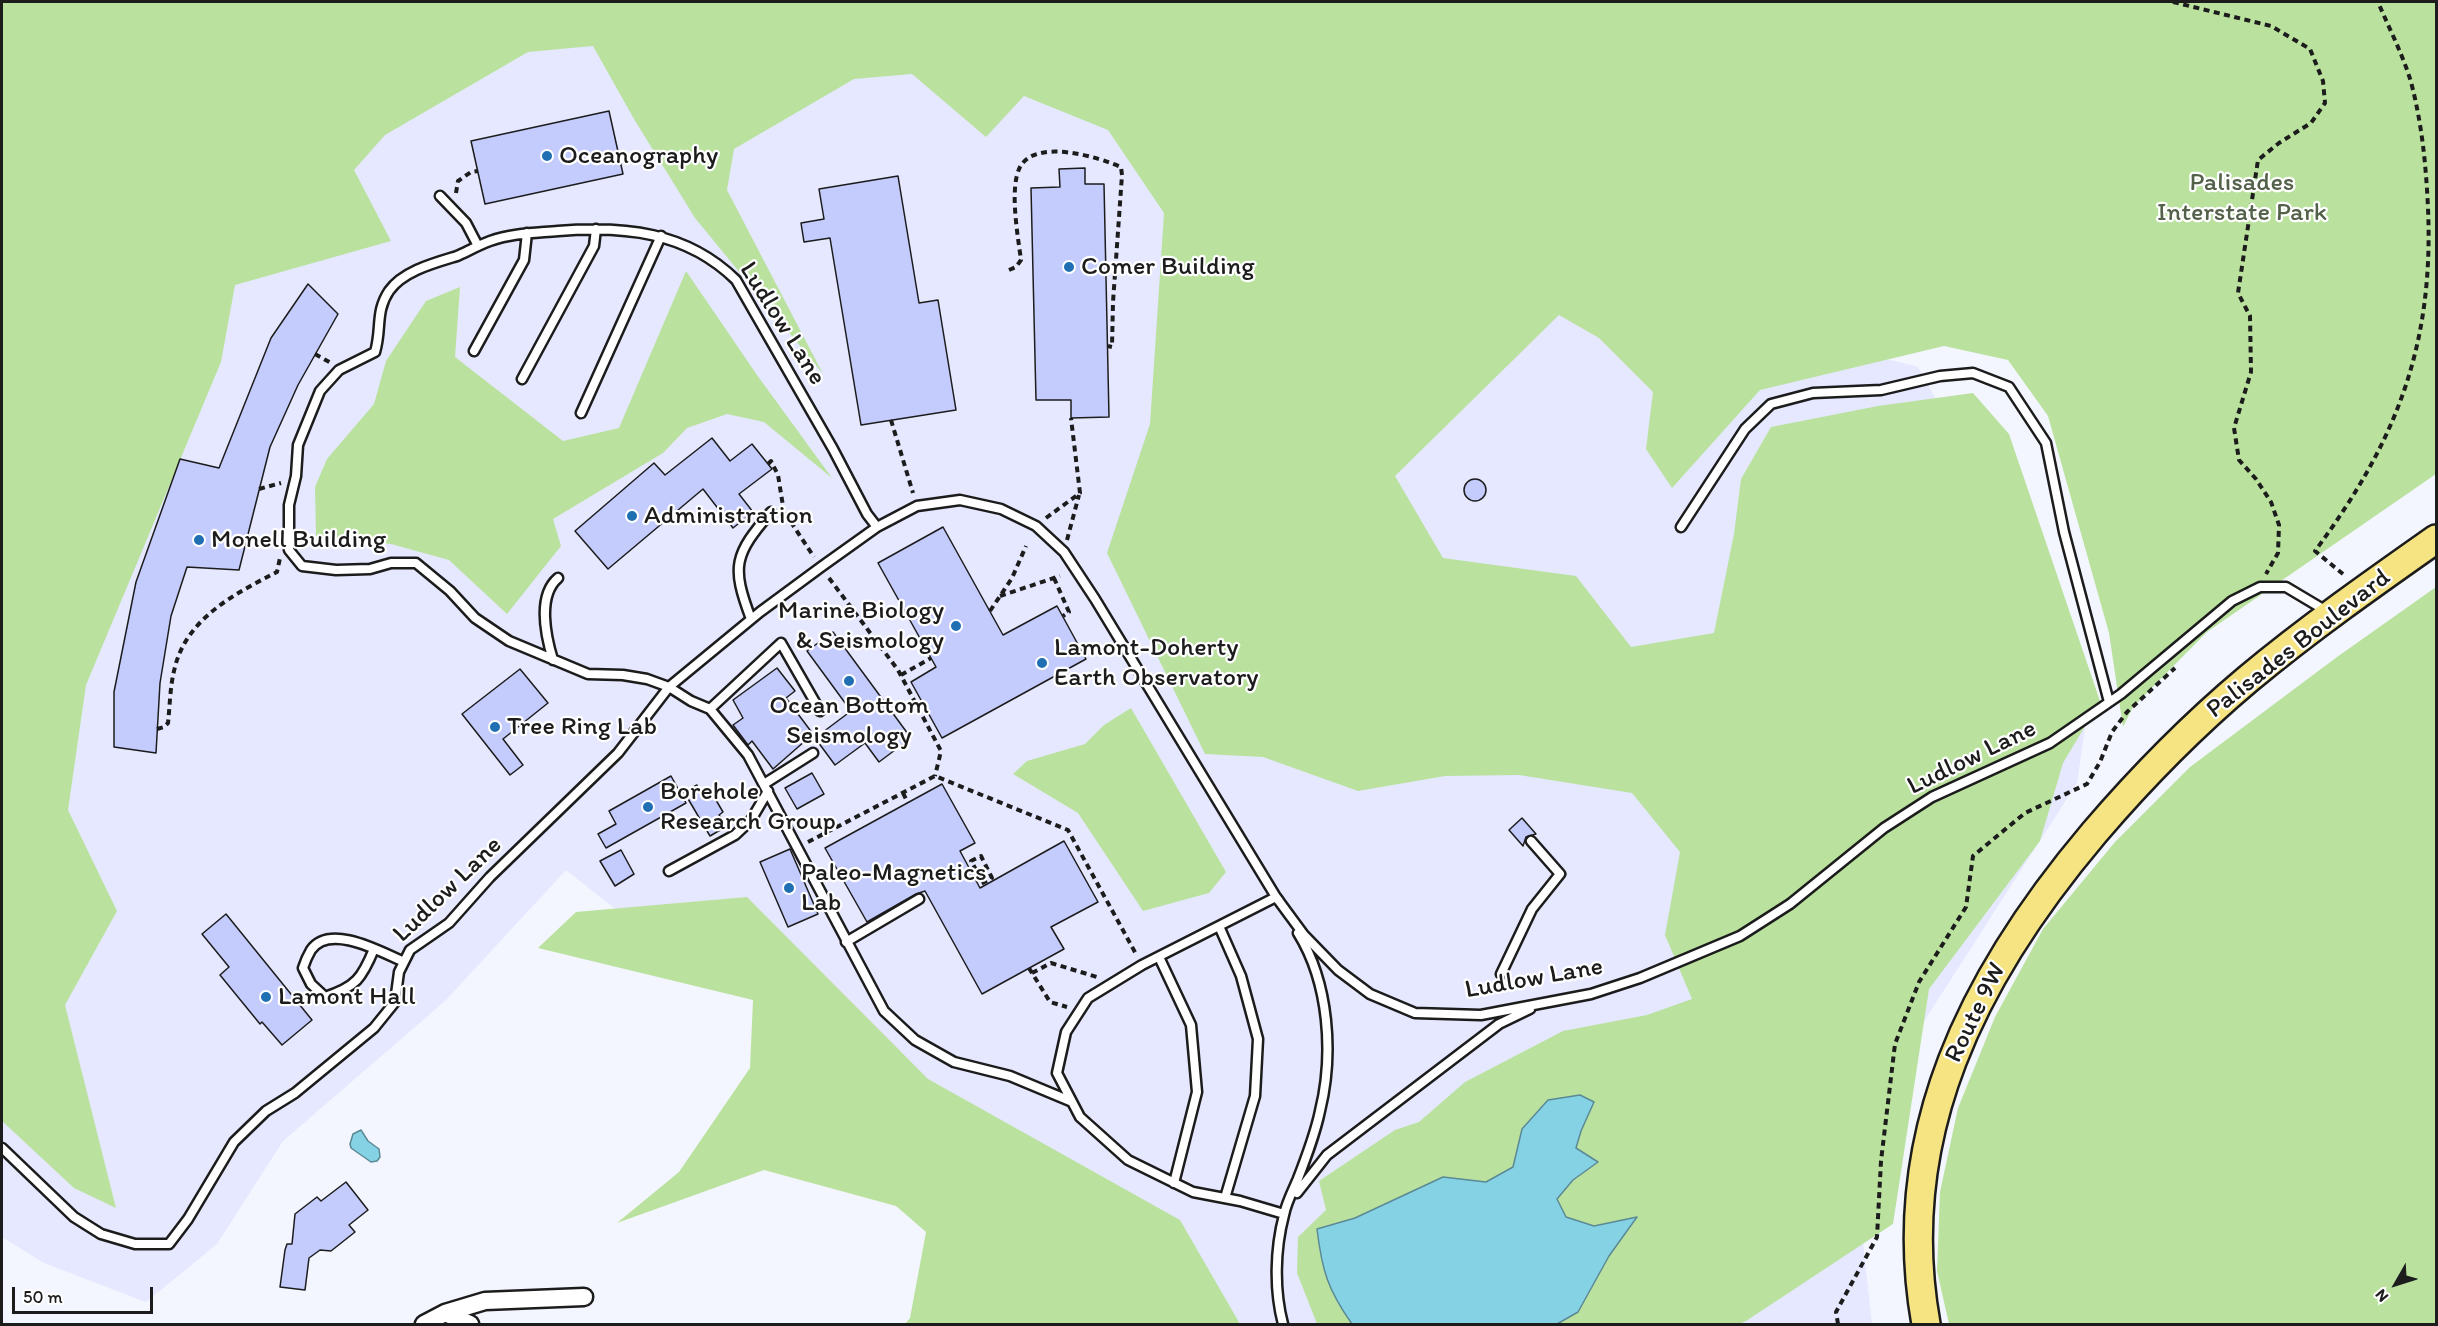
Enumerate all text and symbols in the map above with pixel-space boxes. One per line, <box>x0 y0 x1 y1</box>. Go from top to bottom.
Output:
place label: Oceanography <box>559 140 718 172</box>
marker: Oceanography <box>540 149 554 163</box>
park label: Palisades Interstate Park <box>2157 167 2327 228</box>
place label: Comer Building <box>1081 251 1255 283</box>
street label: Ludlow Lane <box>732 257 832 391</box>
marker: Comer Building <box>1062 260 1076 274</box>
place label: Administration <box>644 500 813 532</box>
marker: Administration <box>625 509 639 523</box>
place label: Monell Building <box>211 524 386 556</box>
marker: Monell Building <box>192 533 206 547</box>
street label: Palisades Boulevard <box>2201 562 2397 726</box>
place label: Marine Biology & Seismology <box>778 595 944 656</box>
marker: Marine Biology & Seismology <box>949 619 963 633</box>
place label: Lamont-Doherty Earth Observatory <box>1054 632 1259 694</box>
marker: Lamont-Doherty Earth Observatory <box>1035 656 1049 670</box>
marker: Ocean Bottom Seismology <box>842 674 856 688</box>
place label: Ocean Bottom Seismology <box>769 690 929 752</box>
place label: Tree Ring Lab <box>507 711 657 743</box>
street label: Ludlow Lane <box>1902 713 2042 803</box>
marker: Tree Ring Lab <box>488 720 502 734</box>
place label: Borehole Research Group <box>660 776 836 838</box>
marker: Borehole Research Group <box>641 800 655 814</box>
street label: Ludlow Lane <box>387 830 509 950</box>
place label: Paleo-Magnetics Lab <box>801 857 987 918</box>
marker: Paleo-Magnetics Lab <box>782 881 796 895</box>
street label: Ludlow Lane <box>1463 952 1605 1006</box>
street label: Route 9W <box>1939 958 2013 1068</box>
place label: Lamont Hall <box>278 981 415 1013</box>
marker: Lamont Hall <box>259 990 273 1004</box>
north arrow <box>2366 1254 2426 1314</box>
scale bar <box>15 1275 156 1313</box>
text: N <box>2371 1285 2392 1306</box>
text: 50 m <box>23 1286 63 1308</box>

